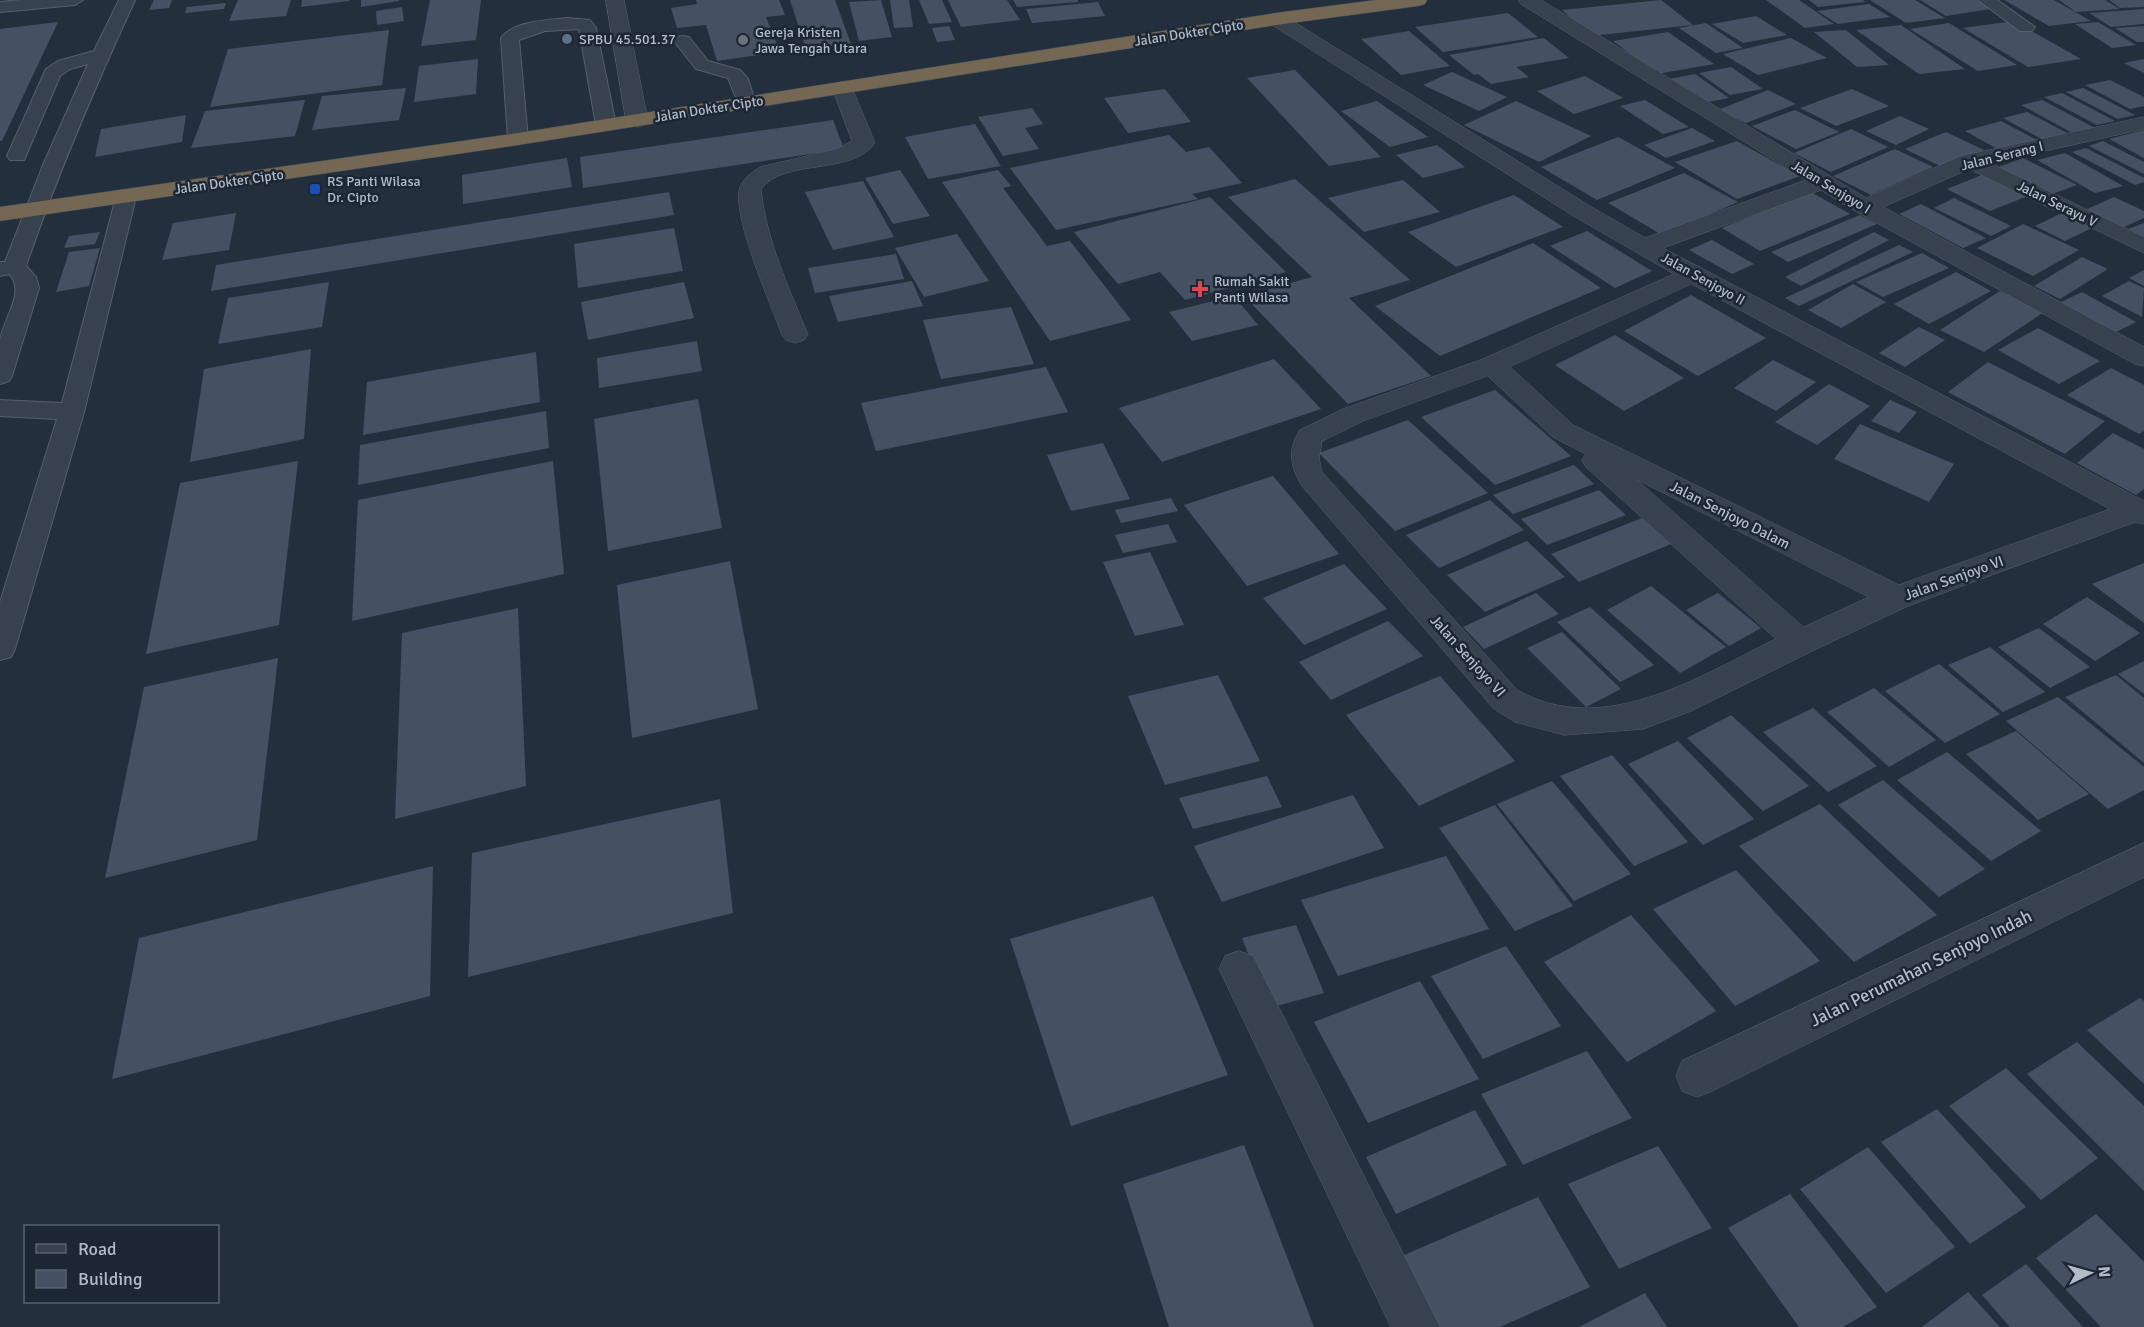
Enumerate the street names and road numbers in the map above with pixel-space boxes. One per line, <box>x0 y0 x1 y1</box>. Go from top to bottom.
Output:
street label: Jalan Dokter Cipto <box>1133 16 1245 50</box>
street label: Jalan Dokter Cipto <box>653 92 765 126</box>
street label: Jalan Serang I <box>1959 138 2045 174</box>
street label: Jalan Senjoyo I <box>1788 157 1874 217</box>
street label: Jalan Dokter Cipto <box>173 166 285 198</box>
street label: Jalan Serayu V <box>2014 177 2100 231</box>
street label: Jalan Senjoyo II <box>1658 249 1748 309</box>
street label: Jalan Senjoyo Dalam <box>1667 477 1793 553</box>
street label: Jalan Senjoyo VI <box>1902 552 2006 604</box>
street label: Jalan Senjoyo VI <box>1426 611 1510 701</box>
street label: Jalan Perumahan Senjoyo Indah <box>1806 905 2036 1031</box>

